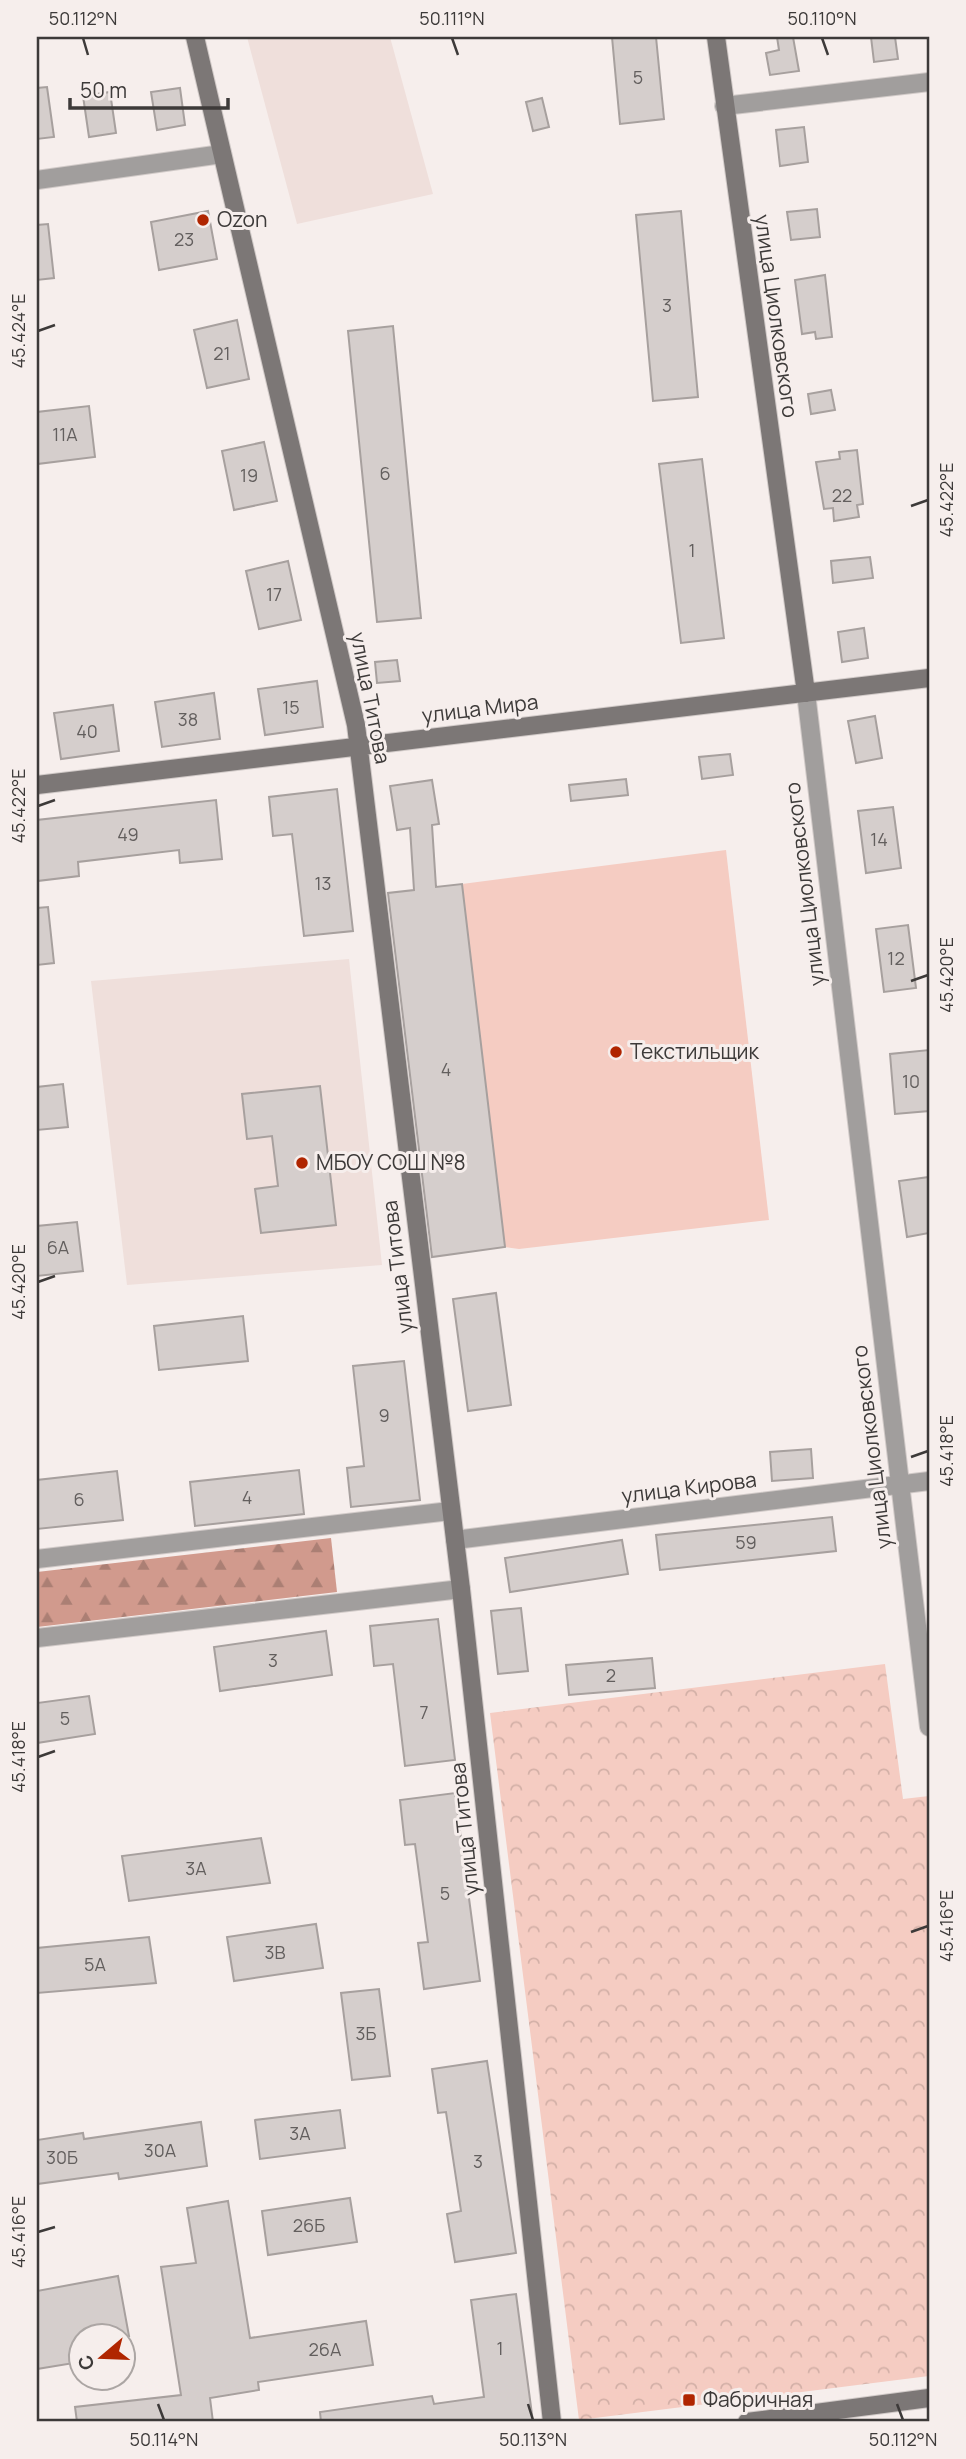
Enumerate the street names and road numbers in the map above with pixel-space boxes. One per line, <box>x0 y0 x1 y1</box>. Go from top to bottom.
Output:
street label: улица Циолковского <box>749 212 805 419</box>
street label: улица Титова <box>344 629 397 766</box>
street label: улица Мира <box>420 687 540 729</box>
street label: улица Циолковского <box>778 781 830 988</box>
street label: улица Титова <box>375 1199 419 1335</box>
street label: улица Циолковского <box>845 1344 897 1551</box>
street label: улица Кирова <box>620 1465 758 1509</box>
street label: улица Титова <box>443 1761 485 1897</box>

